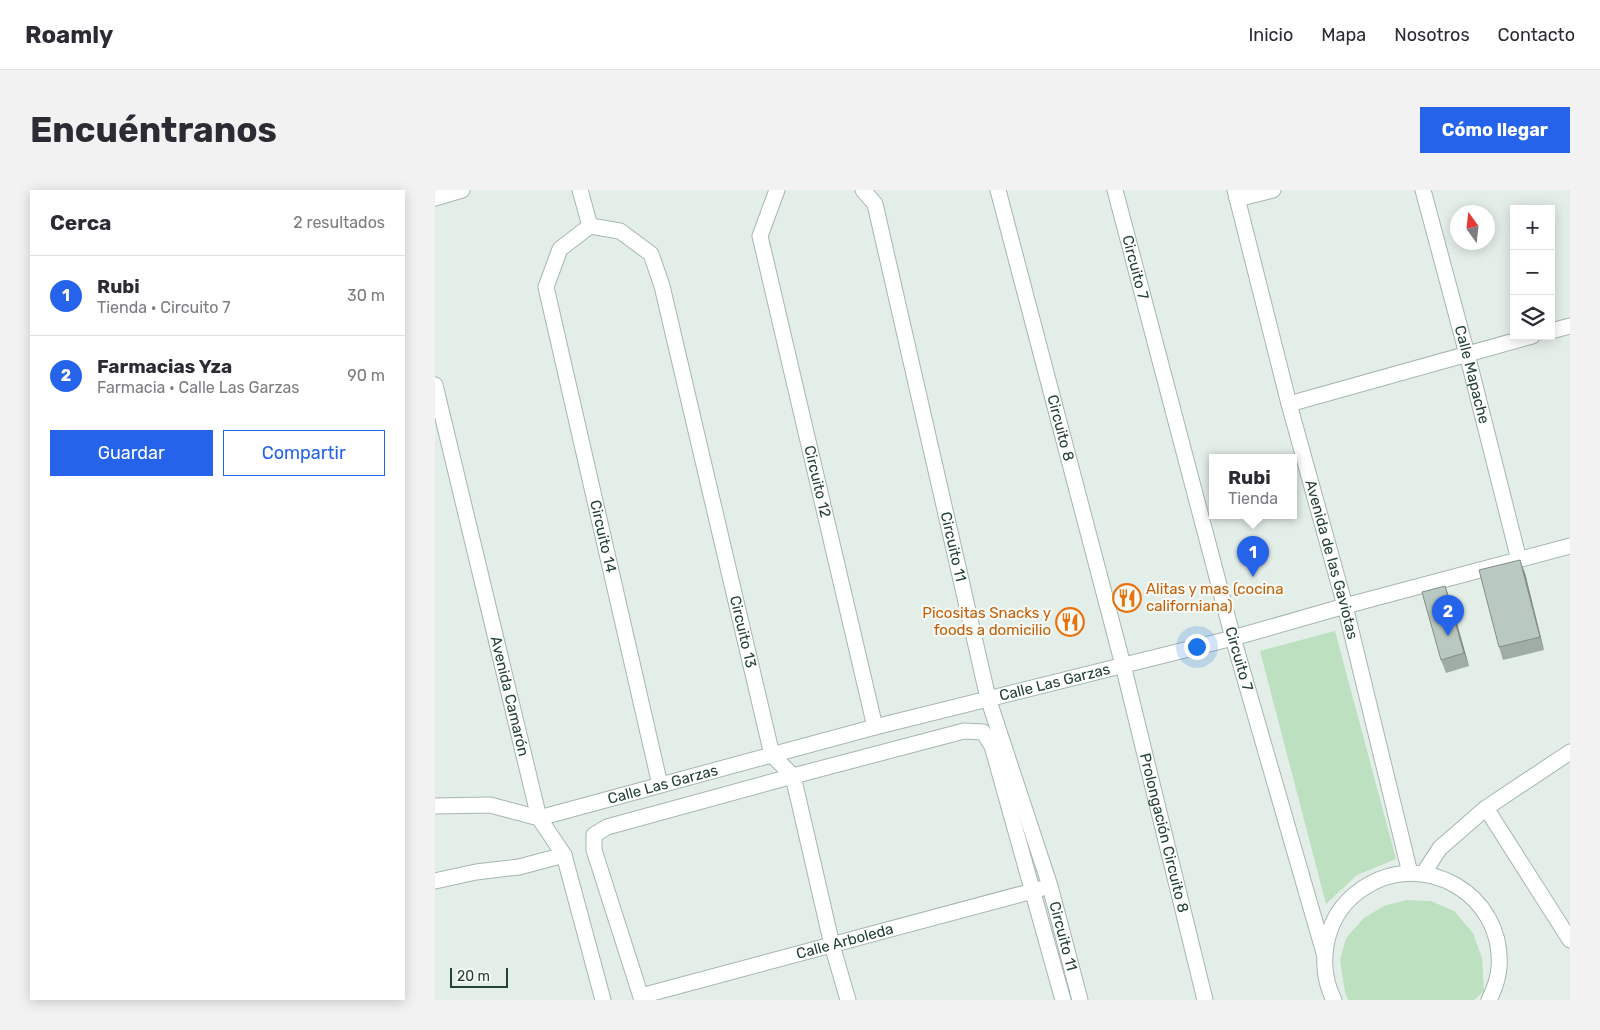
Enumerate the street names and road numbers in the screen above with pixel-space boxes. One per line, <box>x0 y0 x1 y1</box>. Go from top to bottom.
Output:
street label: Circuito 7 <box>1118 233 1153 302</box>
street label: Calle Mapache <box>1451 323 1493 426</box>
street label: Circuito 8 <box>1043 393 1078 463</box>
street label: Circuito 12 <box>800 443 835 519</box>
street label: Avenida de las Gaviotas <box>1301 478 1362 642</box>
street label: Circuito 14 <box>586 498 620 574</box>
street label: Circuito 11 <box>937 510 970 583</box>
street label: Circuito 13 <box>726 594 760 670</box>
street label: Circuito 7 <box>1221 625 1257 693</box>
street label: Avenida Camarón <box>487 634 533 758</box>
street label: Calle Las Garzas <box>997 660 1112 705</box>
street label: Prolongación Circuito 8 <box>1136 751 1192 915</box>
street label: Calle Las Garzas <box>606 761 720 808</box>
street label: Circuito 11 <box>1045 899 1081 973</box>
street label: Calle Arboleda <box>794 920 895 963</box>

